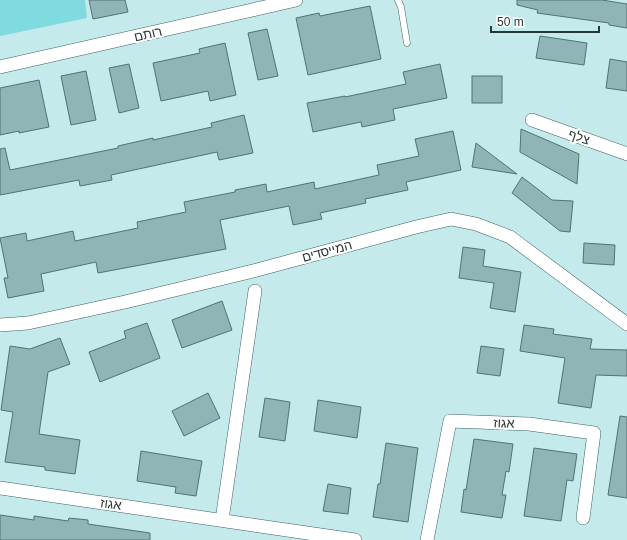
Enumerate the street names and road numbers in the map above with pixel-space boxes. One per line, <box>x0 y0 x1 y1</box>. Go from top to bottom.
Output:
street label: רותם <box>133 24 163 44</box>
street label: צלף <box>566 126 592 148</box>
street label: המייסדים <box>300 237 354 265</box>
street label: אגוז <box>493 415 515 431</box>
street label: אגוז <box>99 495 123 513</box>

